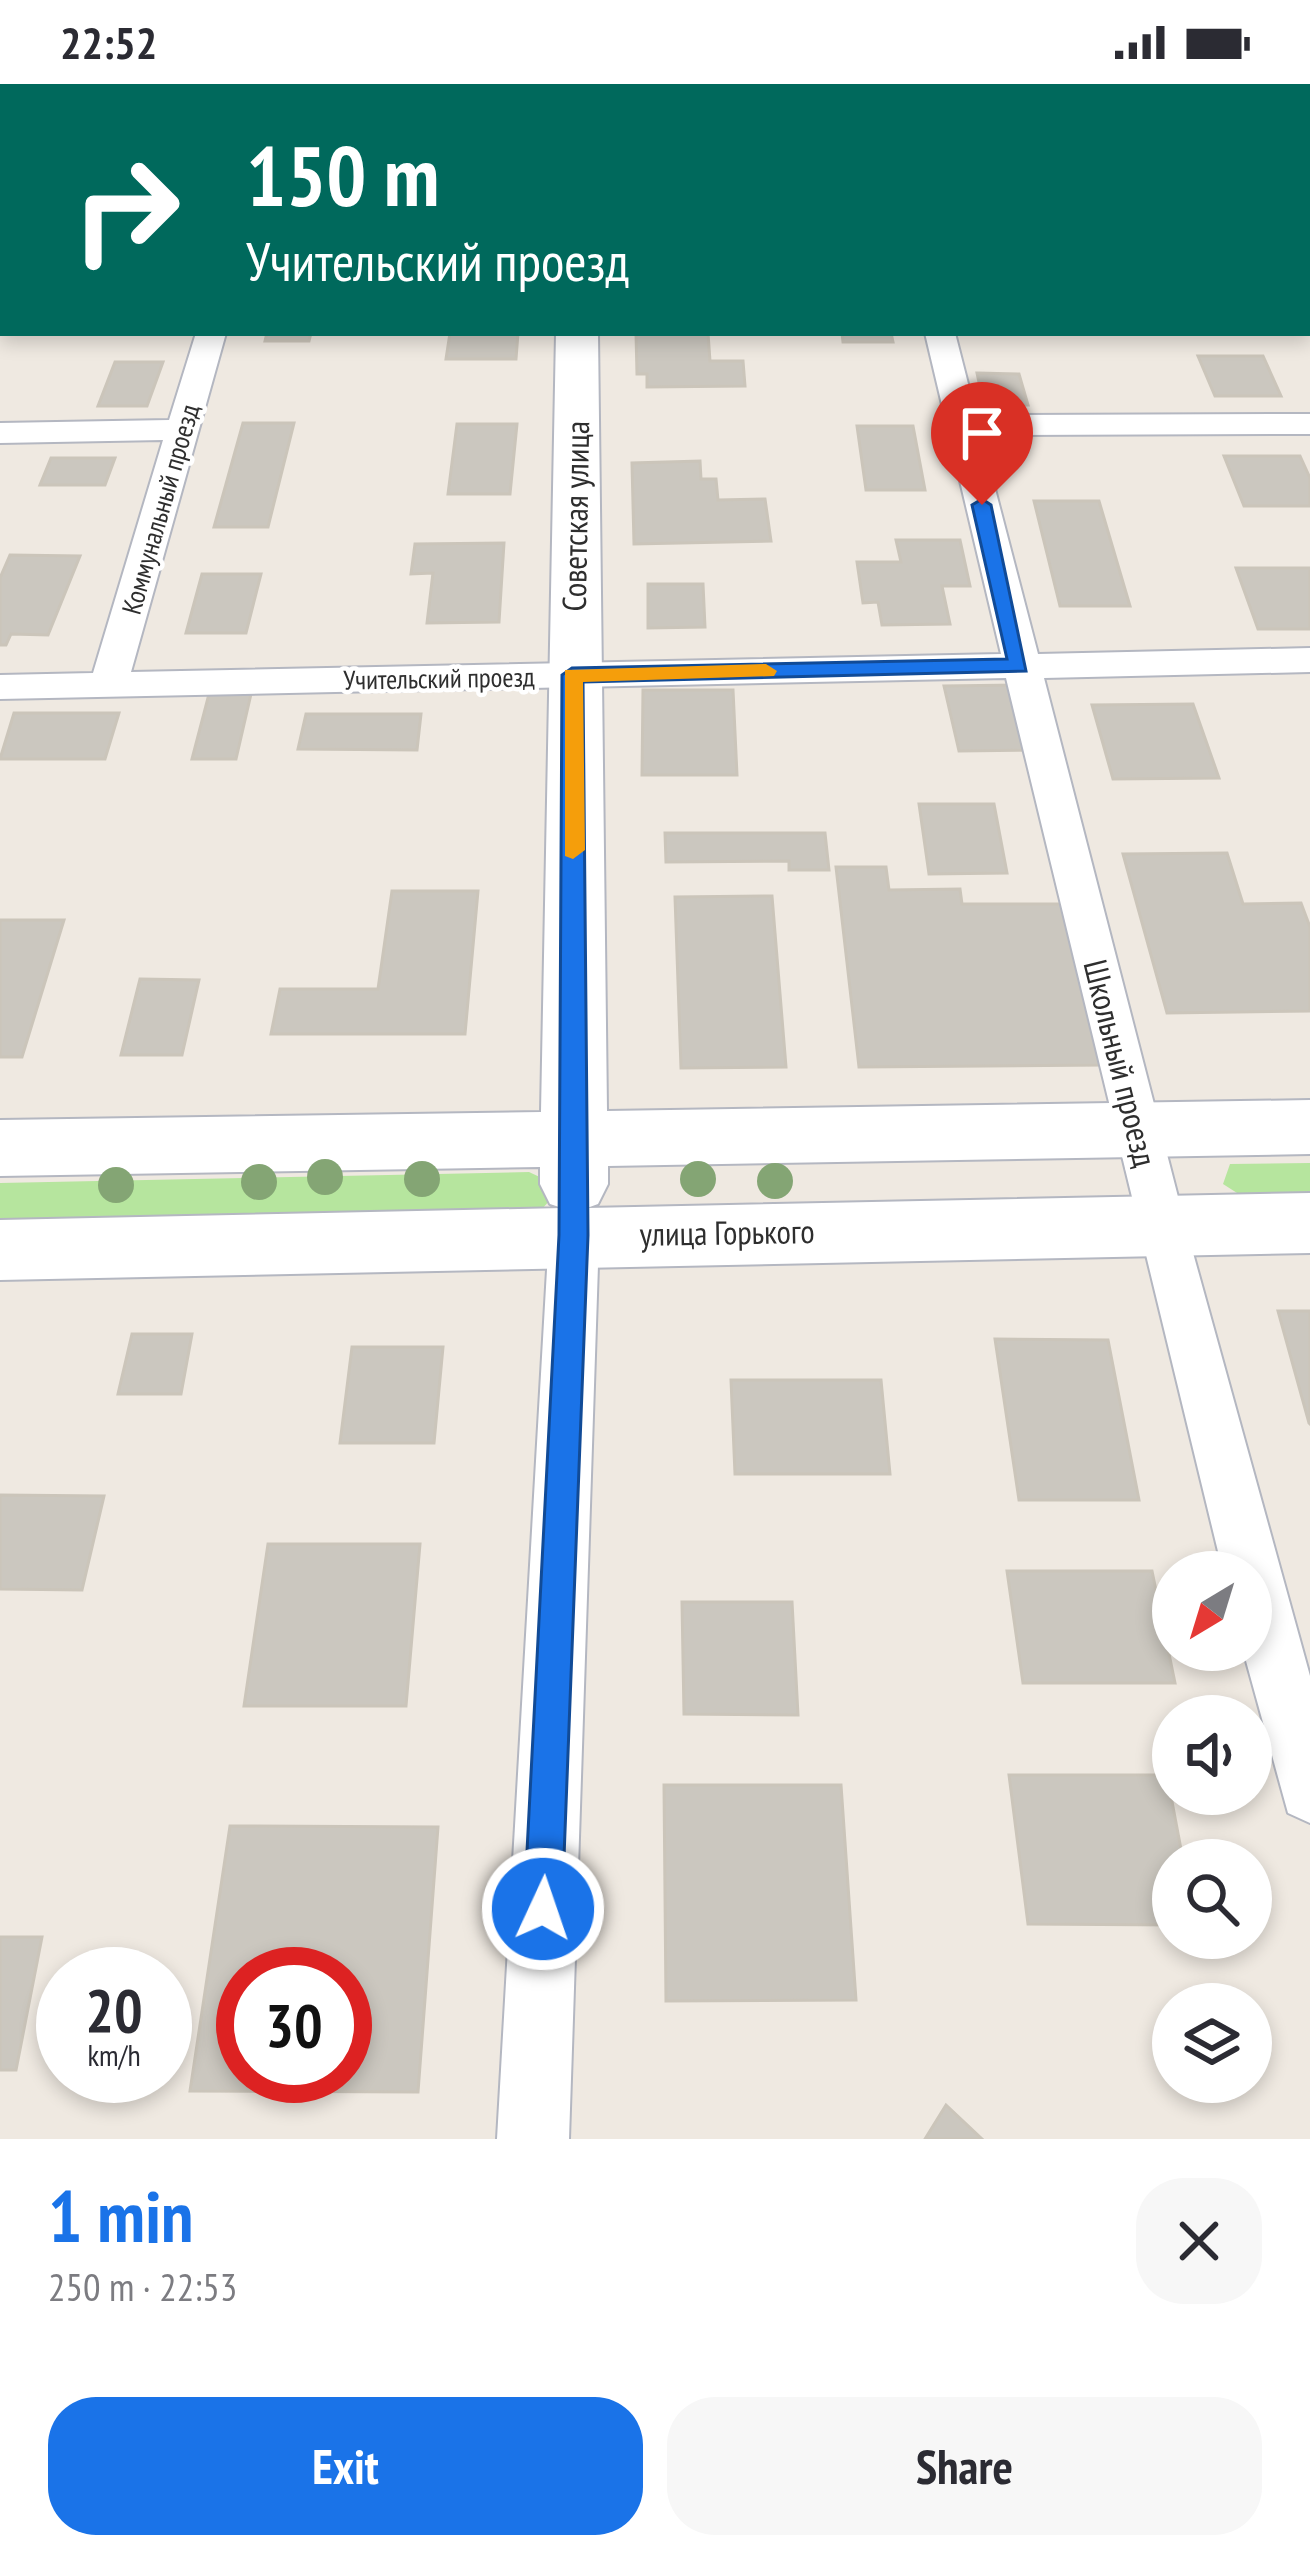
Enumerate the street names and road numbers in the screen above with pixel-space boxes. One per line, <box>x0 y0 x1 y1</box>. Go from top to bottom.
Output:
street label: Коммунальный проезд <box>114 400 206 618</box>
street label: Советская улица <box>552 420 598 612</box>
street label: Учительский проезд <box>343 659 535 697</box>
street label: Школьный проезд <box>1075 955 1167 1171</box>
street label: улица Горького <box>639 1209 815 1255</box>

